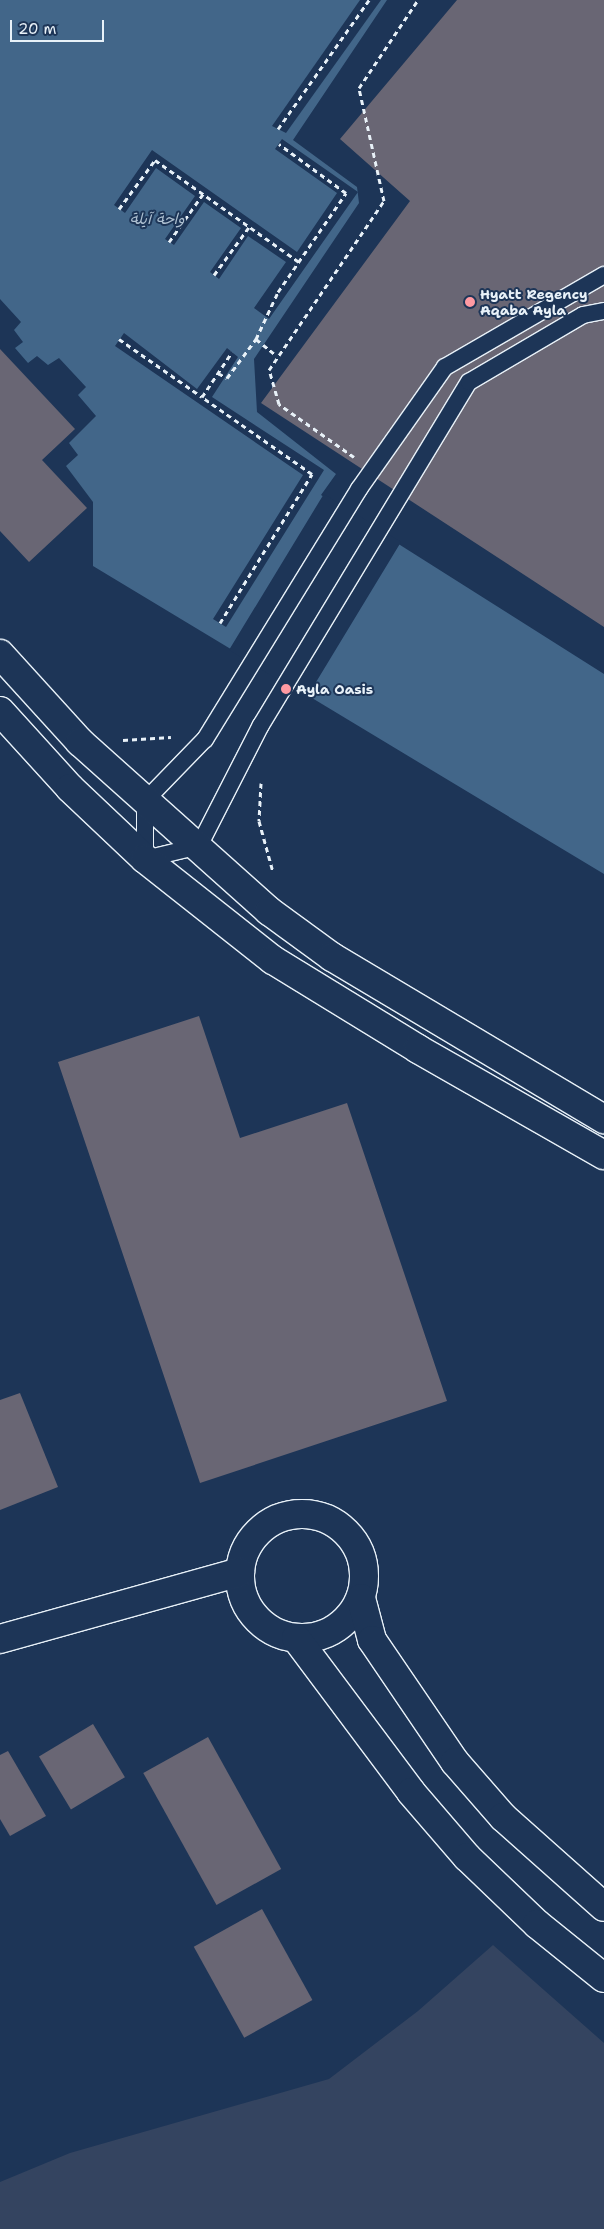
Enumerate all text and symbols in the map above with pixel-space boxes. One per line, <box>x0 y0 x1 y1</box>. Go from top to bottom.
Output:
scale bar <box>12 10 106 42</box>
text: 20 m <box>18 19 57 39</box>
water label: واحة آيلة <box>130 211 184 229</box>
place label: Hyatt Regency Aqaba Ayla <box>480 286 588 318</box>
marker: Hyatt Regency Aqaba Ayla <box>464 296 476 308</box>
place label: Ayla Oasis <box>296 681 373 697</box>
marker: Ayla Oasis <box>280 683 292 695</box>

